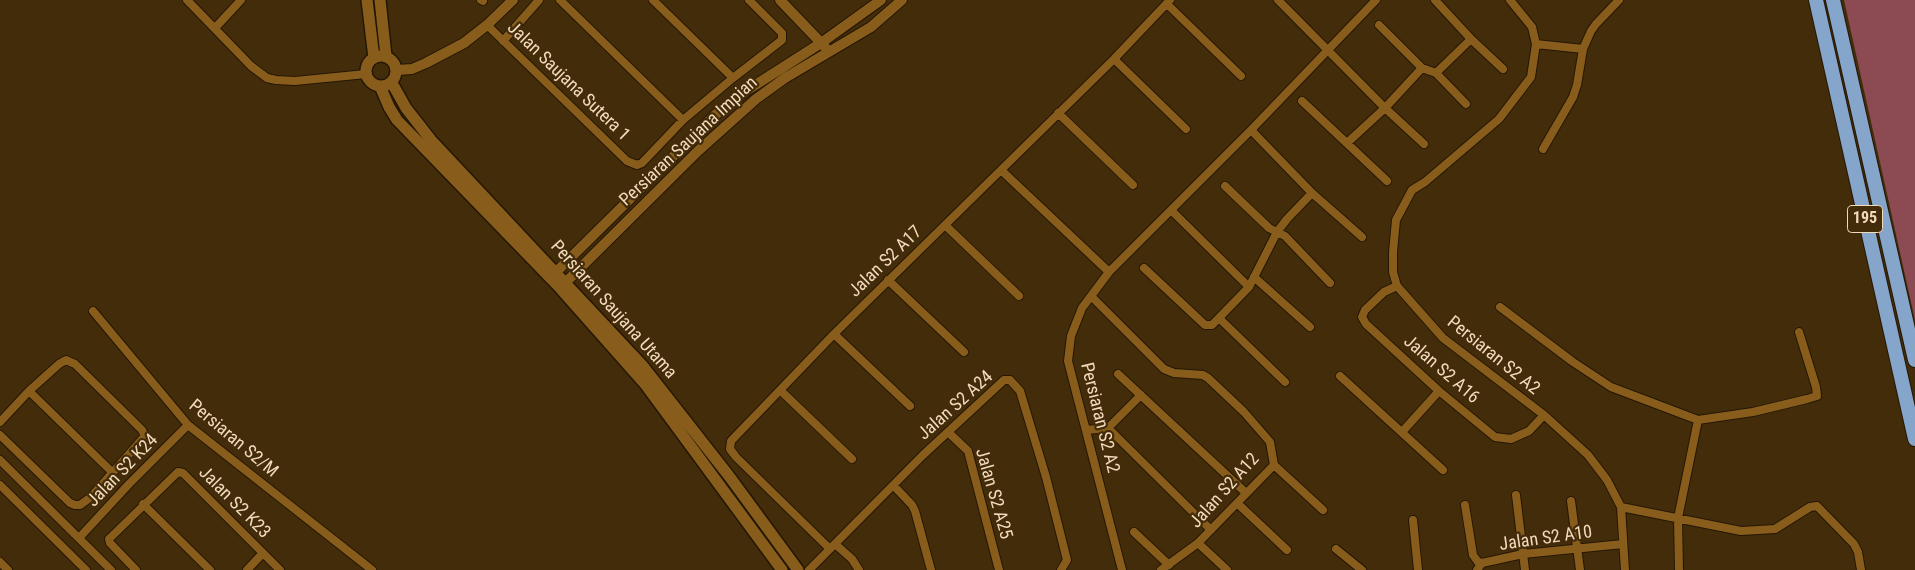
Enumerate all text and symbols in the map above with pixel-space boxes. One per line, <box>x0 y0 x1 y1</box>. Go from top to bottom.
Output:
street label: Jalan Saujana Sutera 1 <box>502 18 634 146</box>
street label: Persiaran Saujana Impian <box>616 73 762 211</box>
road number: 195 <box>1848 205 1882 232</box>
street label: Jalan S2 A17 <box>845 222 927 302</box>
street label: Persiaran Saujana Utama <box>545 236 681 384</box>
street label: Persiaran S2 A2 <box>1442 312 1544 400</box>
street label: Jalan S2 A16 <box>1399 331 1483 409</box>
street label: Persiaran S2 A2 <box>1075 361 1123 475</box>
street label: Jalan S2 A24 <box>914 367 998 445</box>
street label: Persiaran S2/M <box>184 395 282 483</box>
street label: Jalan S2 K24 <box>83 430 163 512</box>
street label: Jalan S2 A25 <box>970 446 1016 542</box>
street label: Jalan S2 A12 <box>1186 449 1264 533</box>
street label: Jalan S2 K23 <box>194 463 274 543</box>
street label: Jalan S2 A10 <box>1498 522 1594 556</box>

